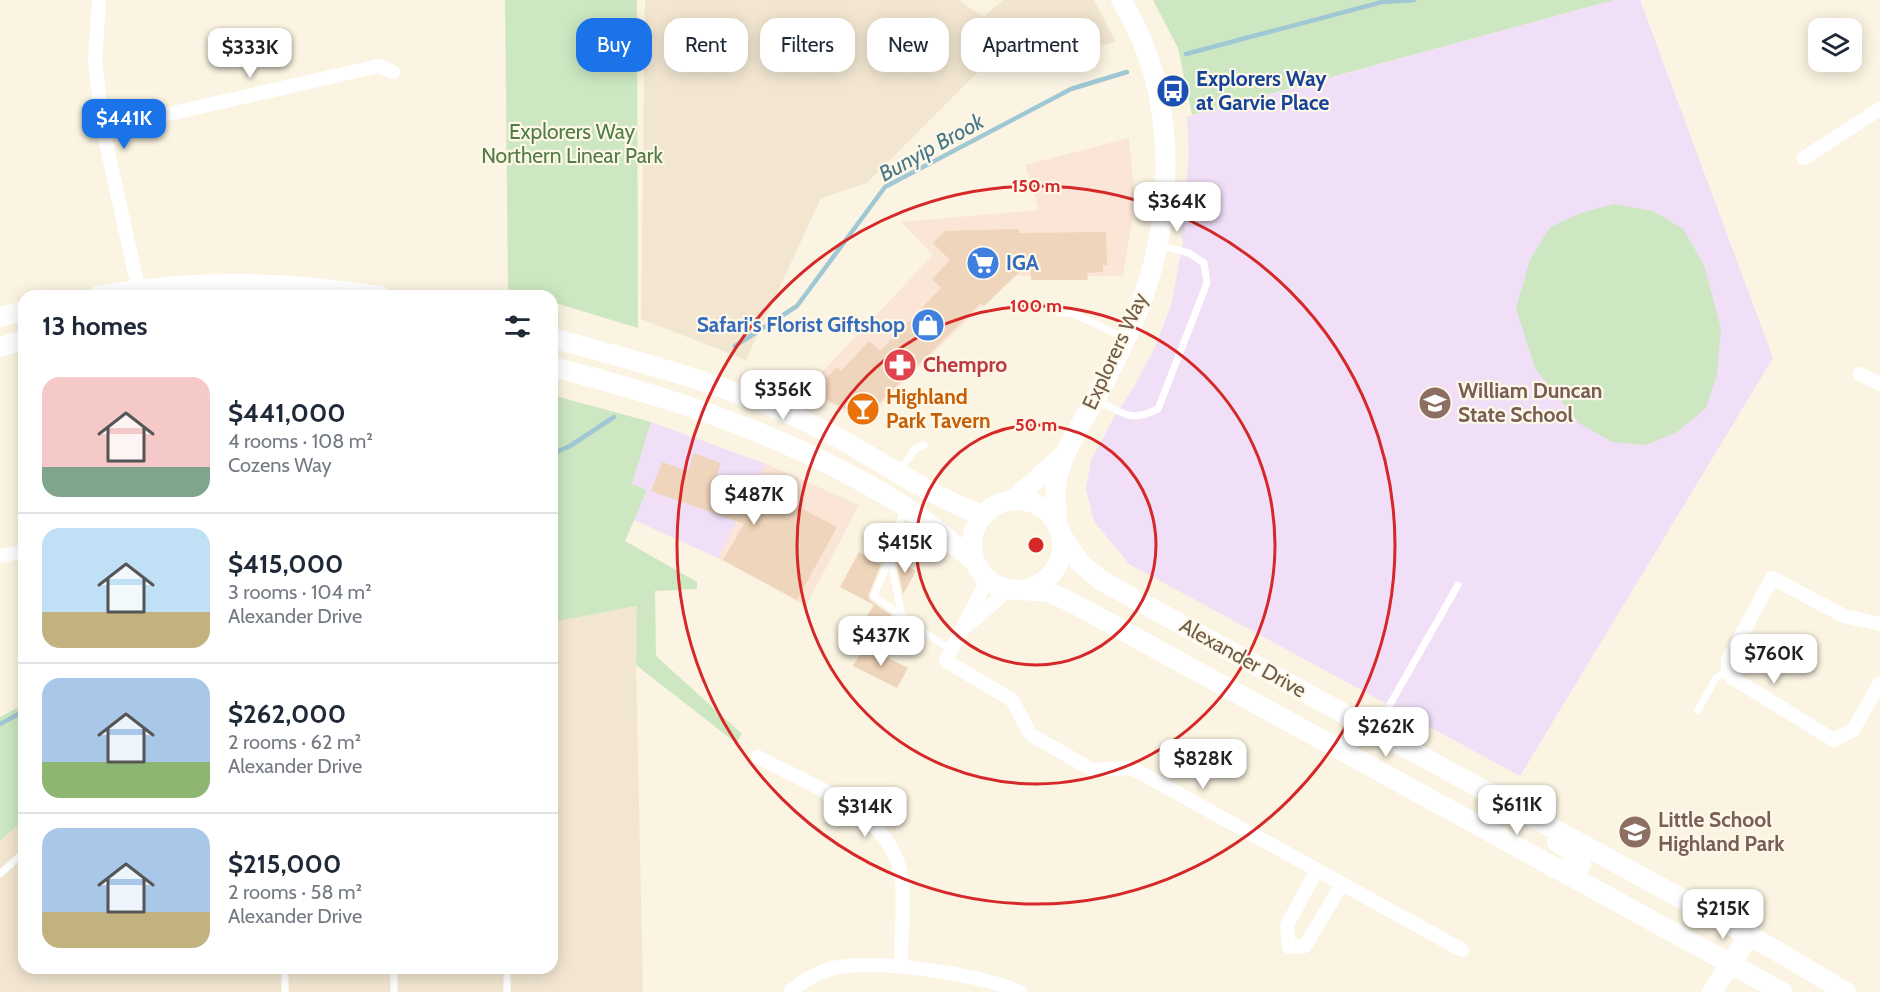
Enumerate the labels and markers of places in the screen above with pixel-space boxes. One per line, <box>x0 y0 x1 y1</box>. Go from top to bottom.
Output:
pin: $333K <box>208 28 292 79</box>
place label: Explorers Way at Garvie Place <box>1196 66 1329 115</box>
bus stop icon: Explorers Way at Garvie Place <box>1155 73 1191 109</box>
pin: $441K <box>82 99 166 150</box>
pin: $364K <box>1135 182 1219 233</box>
supermarket icon: IGA <box>965 245 1001 281</box>
place label: IGA <box>1006 250 1040 275</box>
shop icon: Safari's Florist Giftshop <box>910 307 946 343</box>
place label: Safari's Florist Giftshop <box>697 312 905 337</box>
pharmacy icon: Chempro <box>882 347 918 383</box>
place label: Chempro <box>923 352 1007 377</box>
pin: $356K <box>741 370 825 421</box>
place label: William Duncan State School <box>1458 378 1602 427</box>
place label: Highland Park Tavern <box>886 384 991 433</box>
school or university icon: William Duncan State School <box>1417 385 1453 421</box>
bar icon: Highland Park Tavern <box>845 391 881 427</box>
pin: $487K <box>712 475 796 526</box>
pin: $415K <box>863 523 947 574</box>
centre of rings <box>1026 535 1046 555</box>
pin: $437K <box>839 616 923 667</box>
pin: $760K <box>1732 634 1816 685</box>
pin: $262K <box>1344 707 1428 758</box>
pin: $828K <box>1161 739 1245 790</box>
pin: $611K <box>1475 785 1559 836</box>
pin: $314K <box>823 787 907 838</box>
place label: Little School Highland Park <box>1658 807 1785 856</box>
school or university icon: Little School Highland Park <box>1617 814 1653 850</box>
pin: $215K <box>1681 889 1765 940</box>

